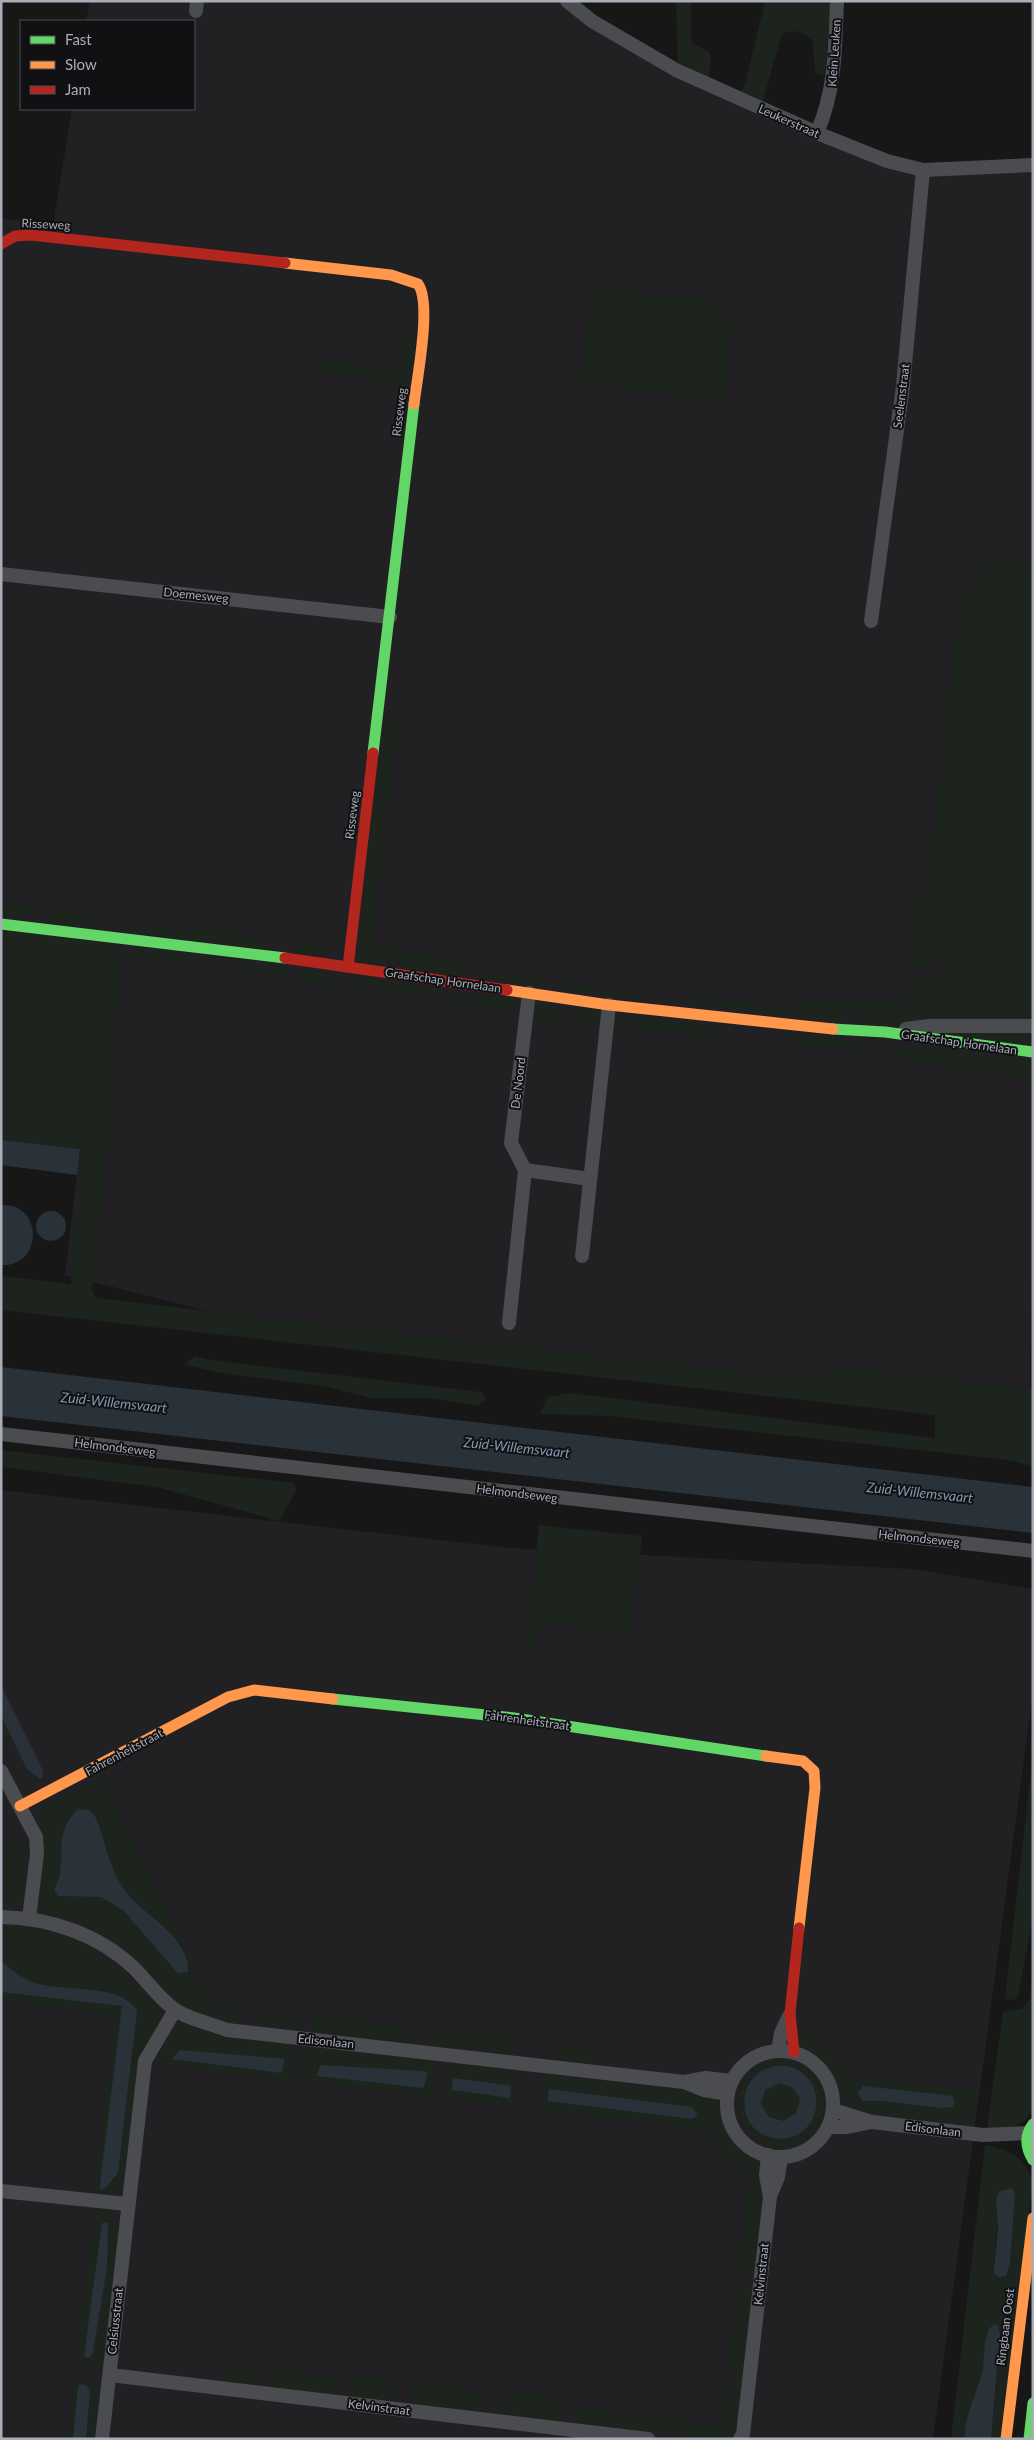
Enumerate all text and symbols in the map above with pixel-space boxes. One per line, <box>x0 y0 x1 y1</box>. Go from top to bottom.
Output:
street label: Klein Leuken <box>824 19 844 87</box>
legend <box>20 20 195 110</box>
text: Fast <box>65 30 92 48</box>
text: Slow <box>65 55 97 73</box>
text: Jam <box>65 80 91 98</box>
street label: Leukerstraat <box>756 101 822 141</box>
street label: Risseweg <box>21 215 71 233</box>
street label: Seelenstraat <box>890 362 912 429</box>
street label: Risseweg <box>389 387 409 437</box>
street label: Doemesweg <box>163 584 229 606</box>
street label: Risseweg <box>342 790 362 840</box>
street label: Graafschap Hornelaan <box>384 964 502 996</box>
street label: Graafschap Hornelaan <box>900 1026 1018 1058</box>
street label: De Noord <box>507 1056 529 1110</box>
water label: Zuid-Willemsvaart <box>59 1388 168 1416</box>
water label: Zuid-Willemsvaart <box>462 1433 571 1461</box>
street label: Helmondseweg <box>74 1435 156 1459</box>
water label: Zuid-Willemsvaart <box>865 1478 974 1506</box>
street label: Helmondseweg <box>476 1481 558 1505</box>
street label: Helmondseweg <box>878 1526 960 1550</box>
street label: Fahrenheitstraat <box>483 1707 571 1734</box>
street label: Fahrenheitstraat <box>83 1725 166 1779</box>
street label: Edisonlaan <box>297 2031 355 2051</box>
street label: Edisonlaan <box>904 2118 962 2140</box>
street label: Kelvinstraat <box>750 2242 772 2306</box>
street label: Celsiusstraat <box>104 2286 126 2355</box>
street label: Ringbaan Oost <box>993 2287 1017 2366</box>
street label: Kelvinstraat <box>347 2396 412 2418</box>

